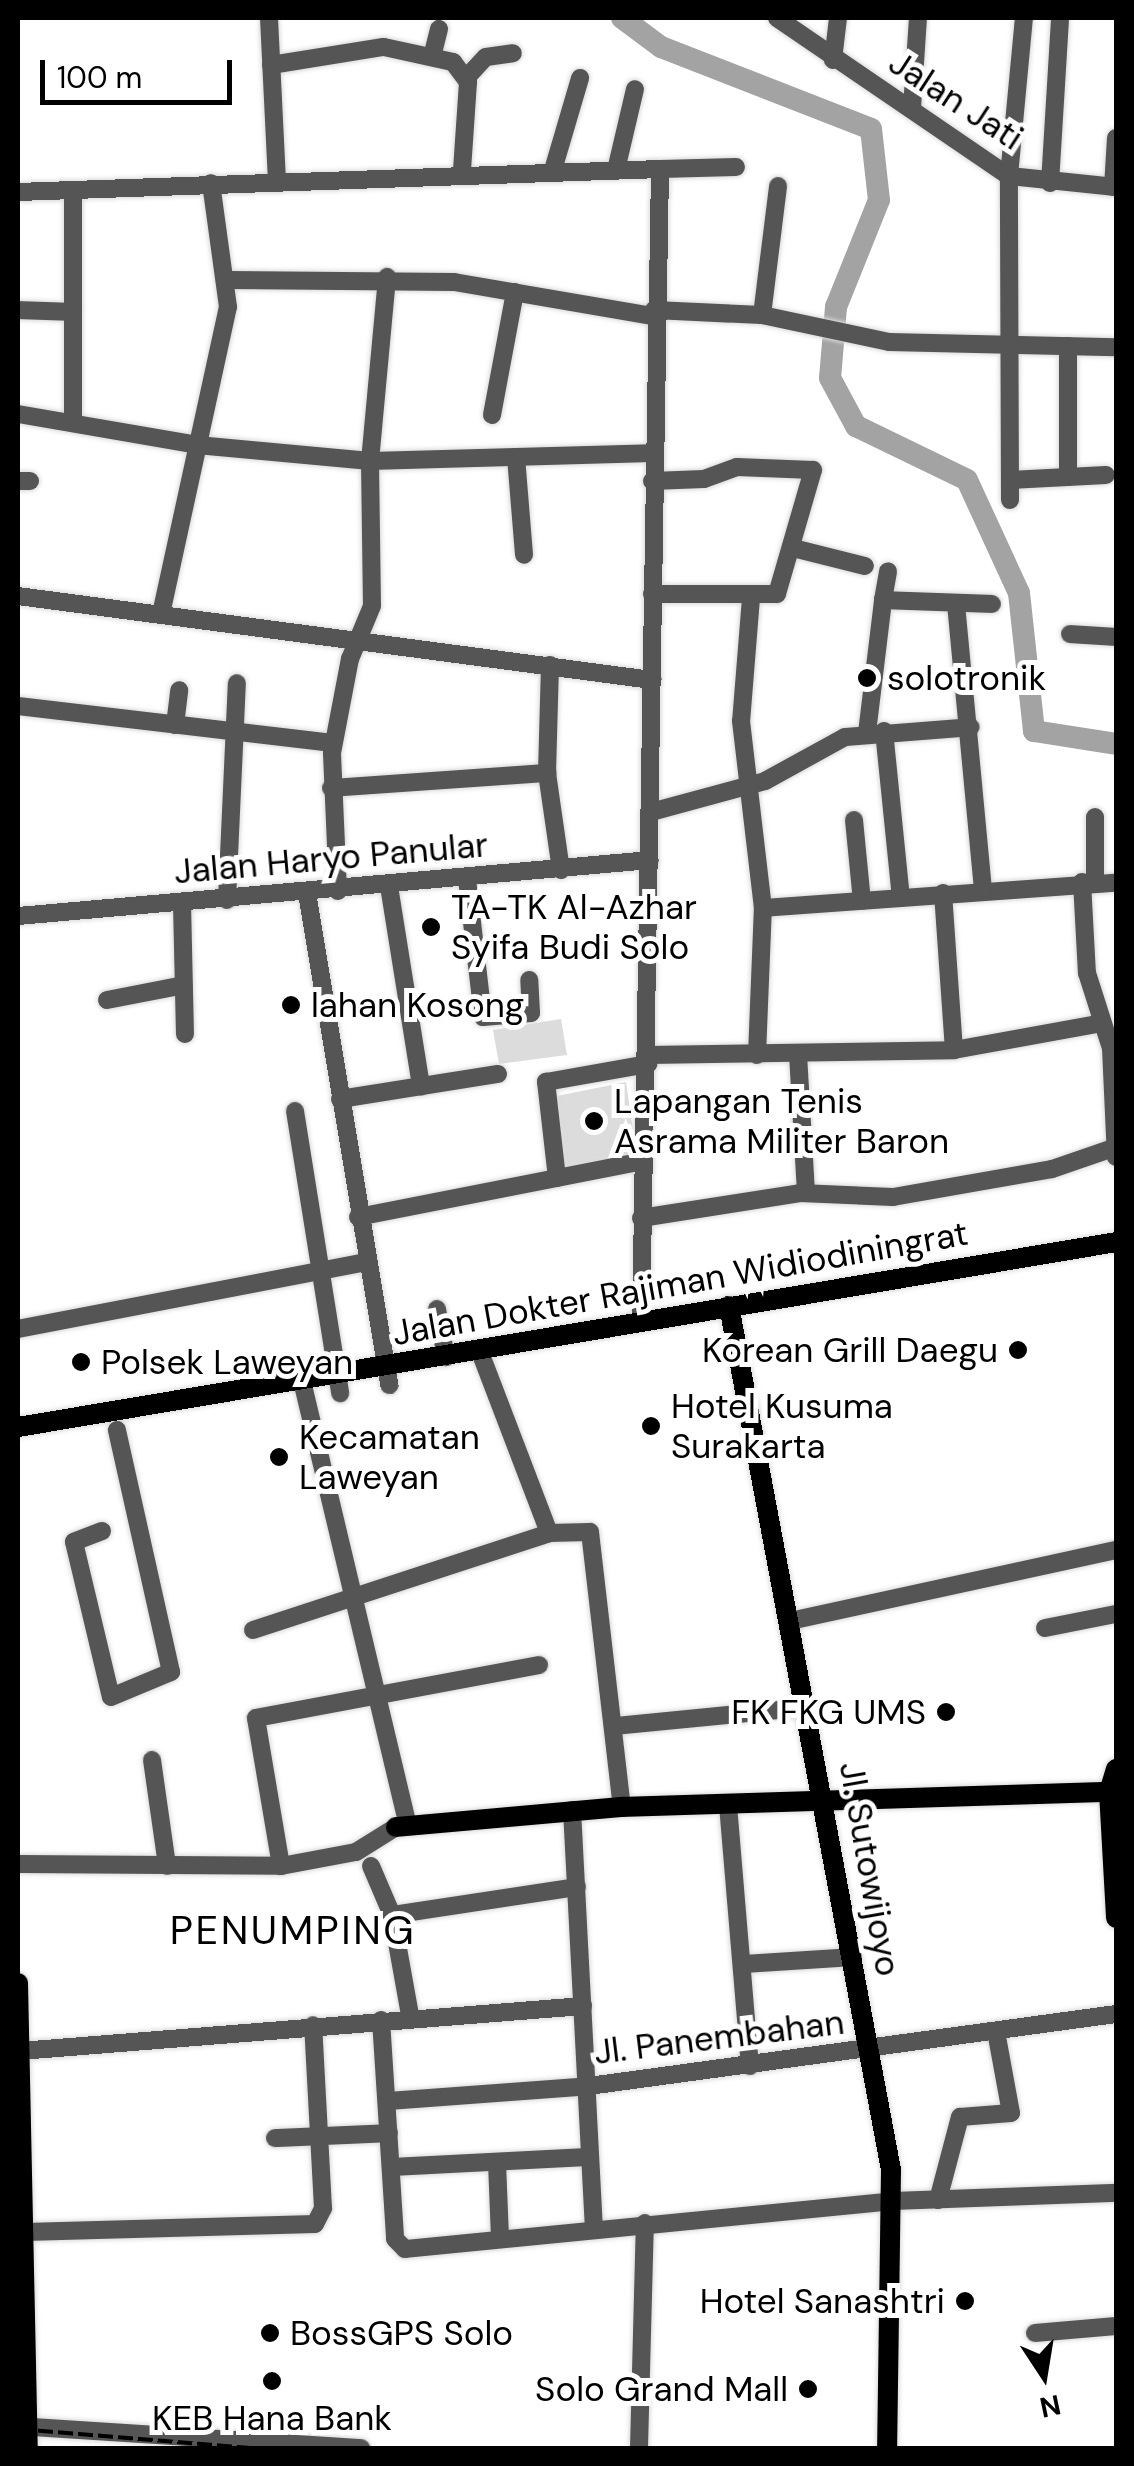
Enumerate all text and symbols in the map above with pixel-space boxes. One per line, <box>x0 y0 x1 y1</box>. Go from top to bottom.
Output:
scale bar <box>45 40 238 102</box>
street label: Jalan Jati <box>881 41 1031 159</box>
text: 100 m <box>57 58 142 97</box>
place label: solotronik <box>887 657 1046 699</box>
marker: solotronik <box>856 667 878 689</box>
street label: Jalan Haryo Panular <box>172 823 490 893</box>
place label: TA-TK Al-Azhar Syifa Budi Solo <box>451 886 697 968</box>
marker: TA-TK Al-Azhar Syifa Budi Solo <box>420 916 442 938</box>
place label: lahan Kosong <box>311 984 524 1026</box>
marker: lahan Kosong <box>280 994 302 1016</box>
place label: Lapangan Tenis Asrama Militer Baron <box>614 1080 949 1162</box>
marker: Lapangan Tenis Asrama Militer Baron <box>583 1110 605 1132</box>
street label: Jalan Dokter Rajiman Widiodiningrat <box>389 1212 971 1354</box>
place label: Korean Grill Daegu <box>702 1329 998 1371</box>
marker: Korean Grill Daegu <box>1007 1339 1029 1361</box>
place label: Polsek Laweyan <box>101 1341 353 1383</box>
marker: Polsek Laweyan <box>70 1351 92 1373</box>
place label: Hotel Kusuma Surakarta <box>671 1385 893 1467</box>
marker: Hotel Kusuma Surakarta <box>640 1415 662 1437</box>
place label: Kecamatan Laweyan <box>299 1416 480 1498</box>
marker: Kecamatan Laweyan <box>268 1446 290 1468</box>
place label: FK FKG UMS <box>731 1691 926 1733</box>
marker: FK FKG UMS <box>935 1701 957 1723</box>
street label: Jl. Sutowijoyo <box>830 1759 910 1979</box>
district label: PENUMPING <box>170 1906 416 1954</box>
street label: Jl. Panembahan <box>592 2001 846 2073</box>
place label: Hotel Sanashtri <box>700 2280 945 2322</box>
marker: Hotel Sanashtri <box>954 2290 976 2312</box>
place label: BossGPS Solo <box>290 2312 513 2354</box>
marker: BossGPS Solo <box>259 2322 281 2344</box>
north arrow <box>994 2326 1094 2426</box>
place label: Solo Grand Mall <box>535 2368 788 2410</box>
marker: KEB Hana Bank <box>261 2370 283 2392</box>
marker: Solo Grand Mall <box>797 2378 819 2400</box>
text: N <box>1037 2386 1064 2426</box>
place label: KEB Hana Bank <box>152 2397 392 2439</box>

